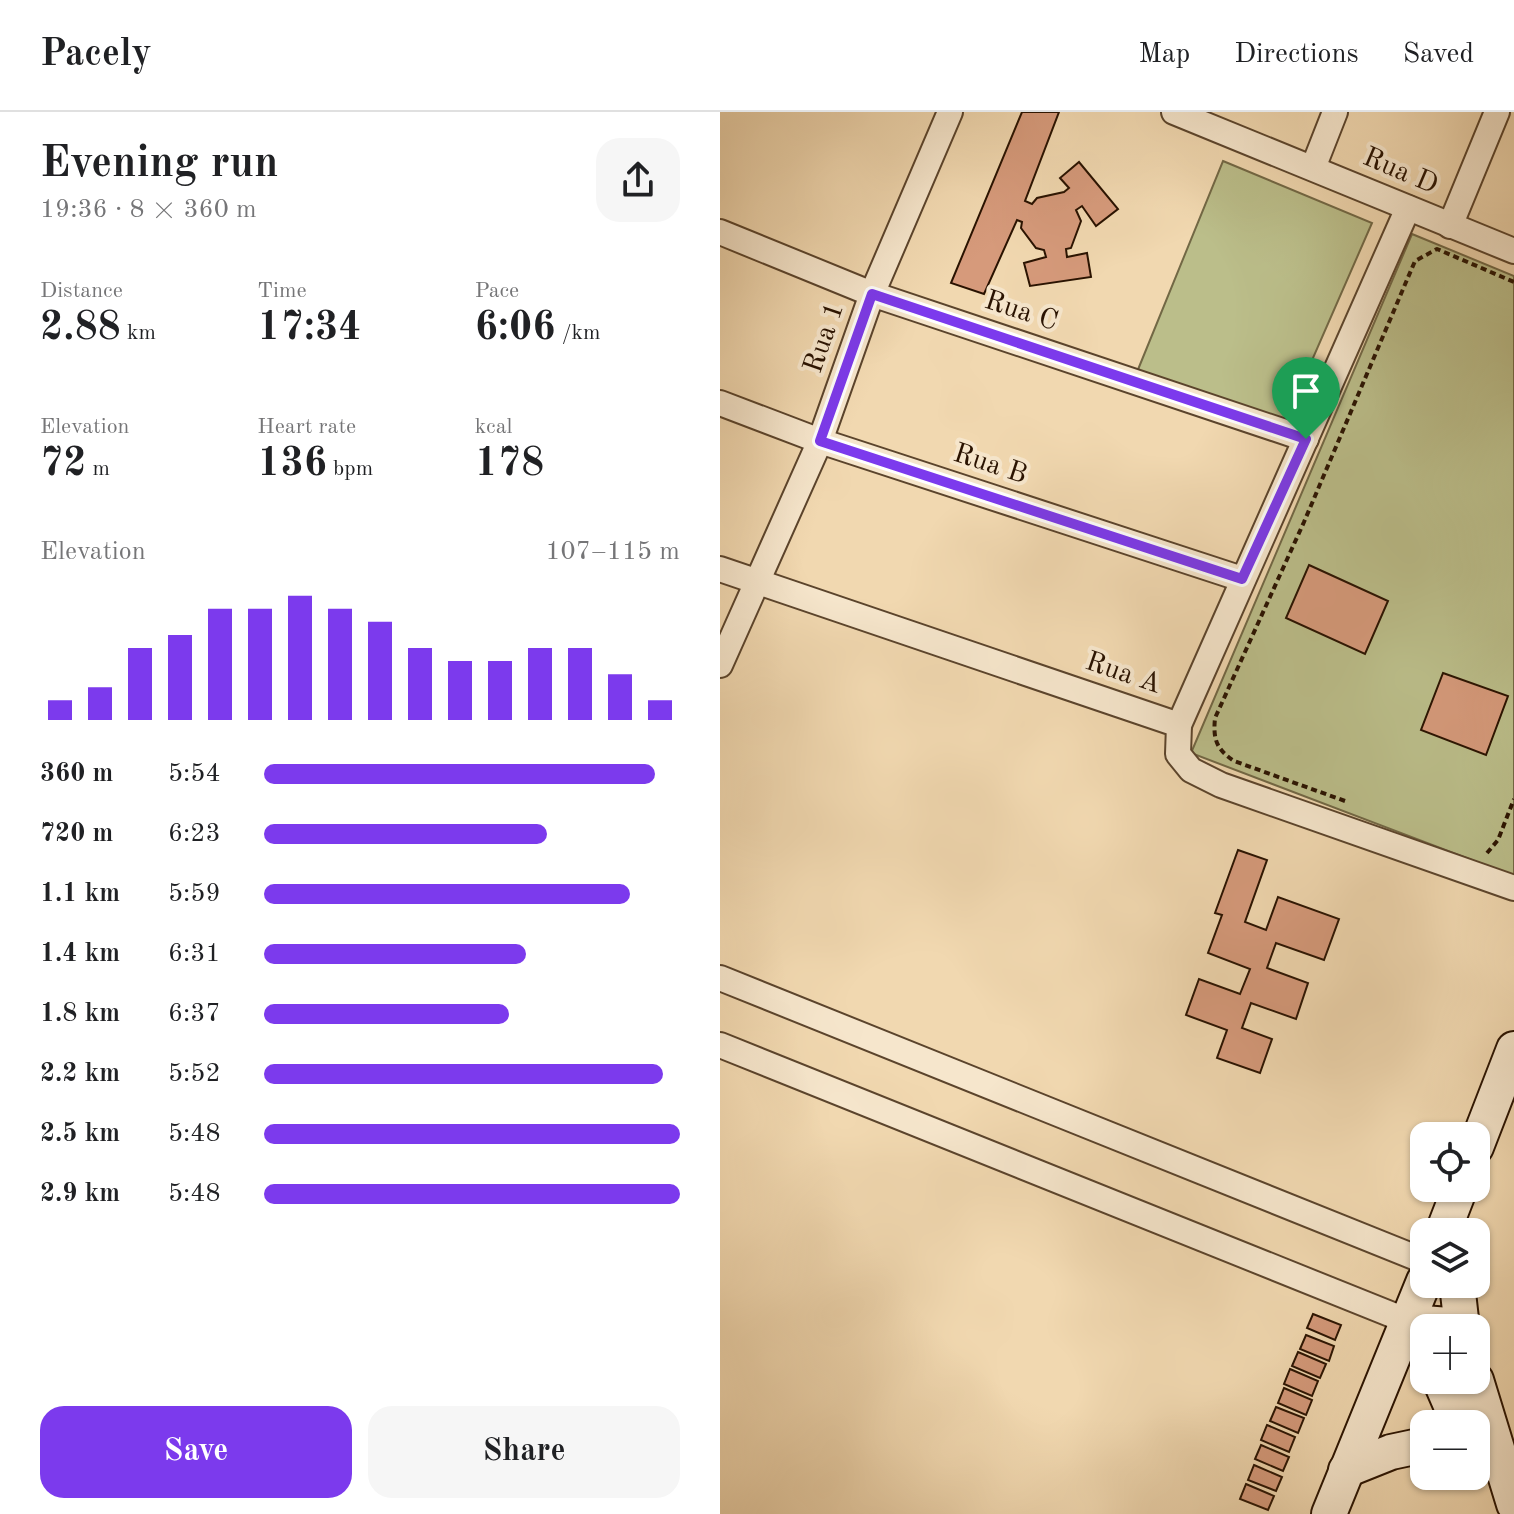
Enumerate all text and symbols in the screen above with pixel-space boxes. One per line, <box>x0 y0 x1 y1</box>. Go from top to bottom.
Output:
text: Pacely <box>40 36 152 74</box>
text: Map <box>1138 41 1190 69</box>
text: Directions <box>1234 41 1359 69</box>
text: Saved <box>1403 41 1474 69</box>
button: share <box>596 138 680 222</box>
text: Evening run <box>40 142 278 186</box>
street label: Rua D <box>1358 144 1442 200</box>
text: 19:36 · 8 × 360 m <box>40 197 257 223</box>
text: Distance <box>40 280 123 302</box>
text: Time <box>257 280 307 302</box>
text: Pace <box>475 280 519 302</box>
street label: Rua C <box>981 287 1061 337</box>
street label: Rua 1 <box>800 299 850 377</box>
text: 2.88 <box>40 309 121 349</box>
text: 17:34 <box>257 309 361 349</box>
text: 6:06 <box>475 309 555 349</box>
text: km <box>121 322 156 344</box>
text: /km <box>555 322 600 344</box>
pin <box>1272 357 1340 439</box>
icon: arrive <box>1284 369 1328 413</box>
text: Elevation <box>40 416 130 438</box>
text: Heart rate <box>257 416 356 438</box>
text: kcal <box>475 416 513 438</box>
street label: Rua B <box>950 440 1030 490</box>
text: 72 <box>40 445 86 485</box>
text: 136 <box>257 445 327 485</box>
text: 178 <box>475 445 544 485</box>
text: m <box>86 458 110 480</box>
text: bpm <box>327 458 373 480</box>
text: Elevation <box>40 539 146 565</box>
text: 107–115 m <box>545 539 680 565</box>
street label: Rua A <box>1082 648 1164 700</box>
text: 360 m <box>40 761 113 787</box>
text: 5:54 <box>168 761 221 787</box>
text: 720 m <box>40 821 113 847</box>
text: 6:23 <box>168 821 221 847</box>
text: 1.1 km <box>40 881 120 907</box>
text: 5:59 <box>168 881 221 907</box>
text: 1.4 km <box>40 941 120 967</box>
text: 6:31 <box>168 941 221 967</box>
text: 1.8 km <box>40 1001 120 1027</box>
text: 6:37 <box>168 1001 221 1027</box>
text: 2.2 km <box>40 1061 120 1087</box>
text: 5:52 <box>168 1061 221 1087</box>
text: 2.5 km <box>40 1121 120 1147</box>
text: 5:48 <box>168 1121 221 1147</box>
map controls <box>1410 1122 1490 1490</box>
button: locate <box>1410 1122 1490 1202</box>
text: 2.9 km <box>40 1181 120 1207</box>
text: 5:48 <box>168 1181 221 1207</box>
button: layers <box>1410 1218 1490 1298</box>
button: + <box>1410 1314 1490 1394</box>
button: Save <box>40 1406 352 1498</box>
button: Share <box>368 1406 680 1498</box>
button: − <box>1410 1410 1490 1490</box>

